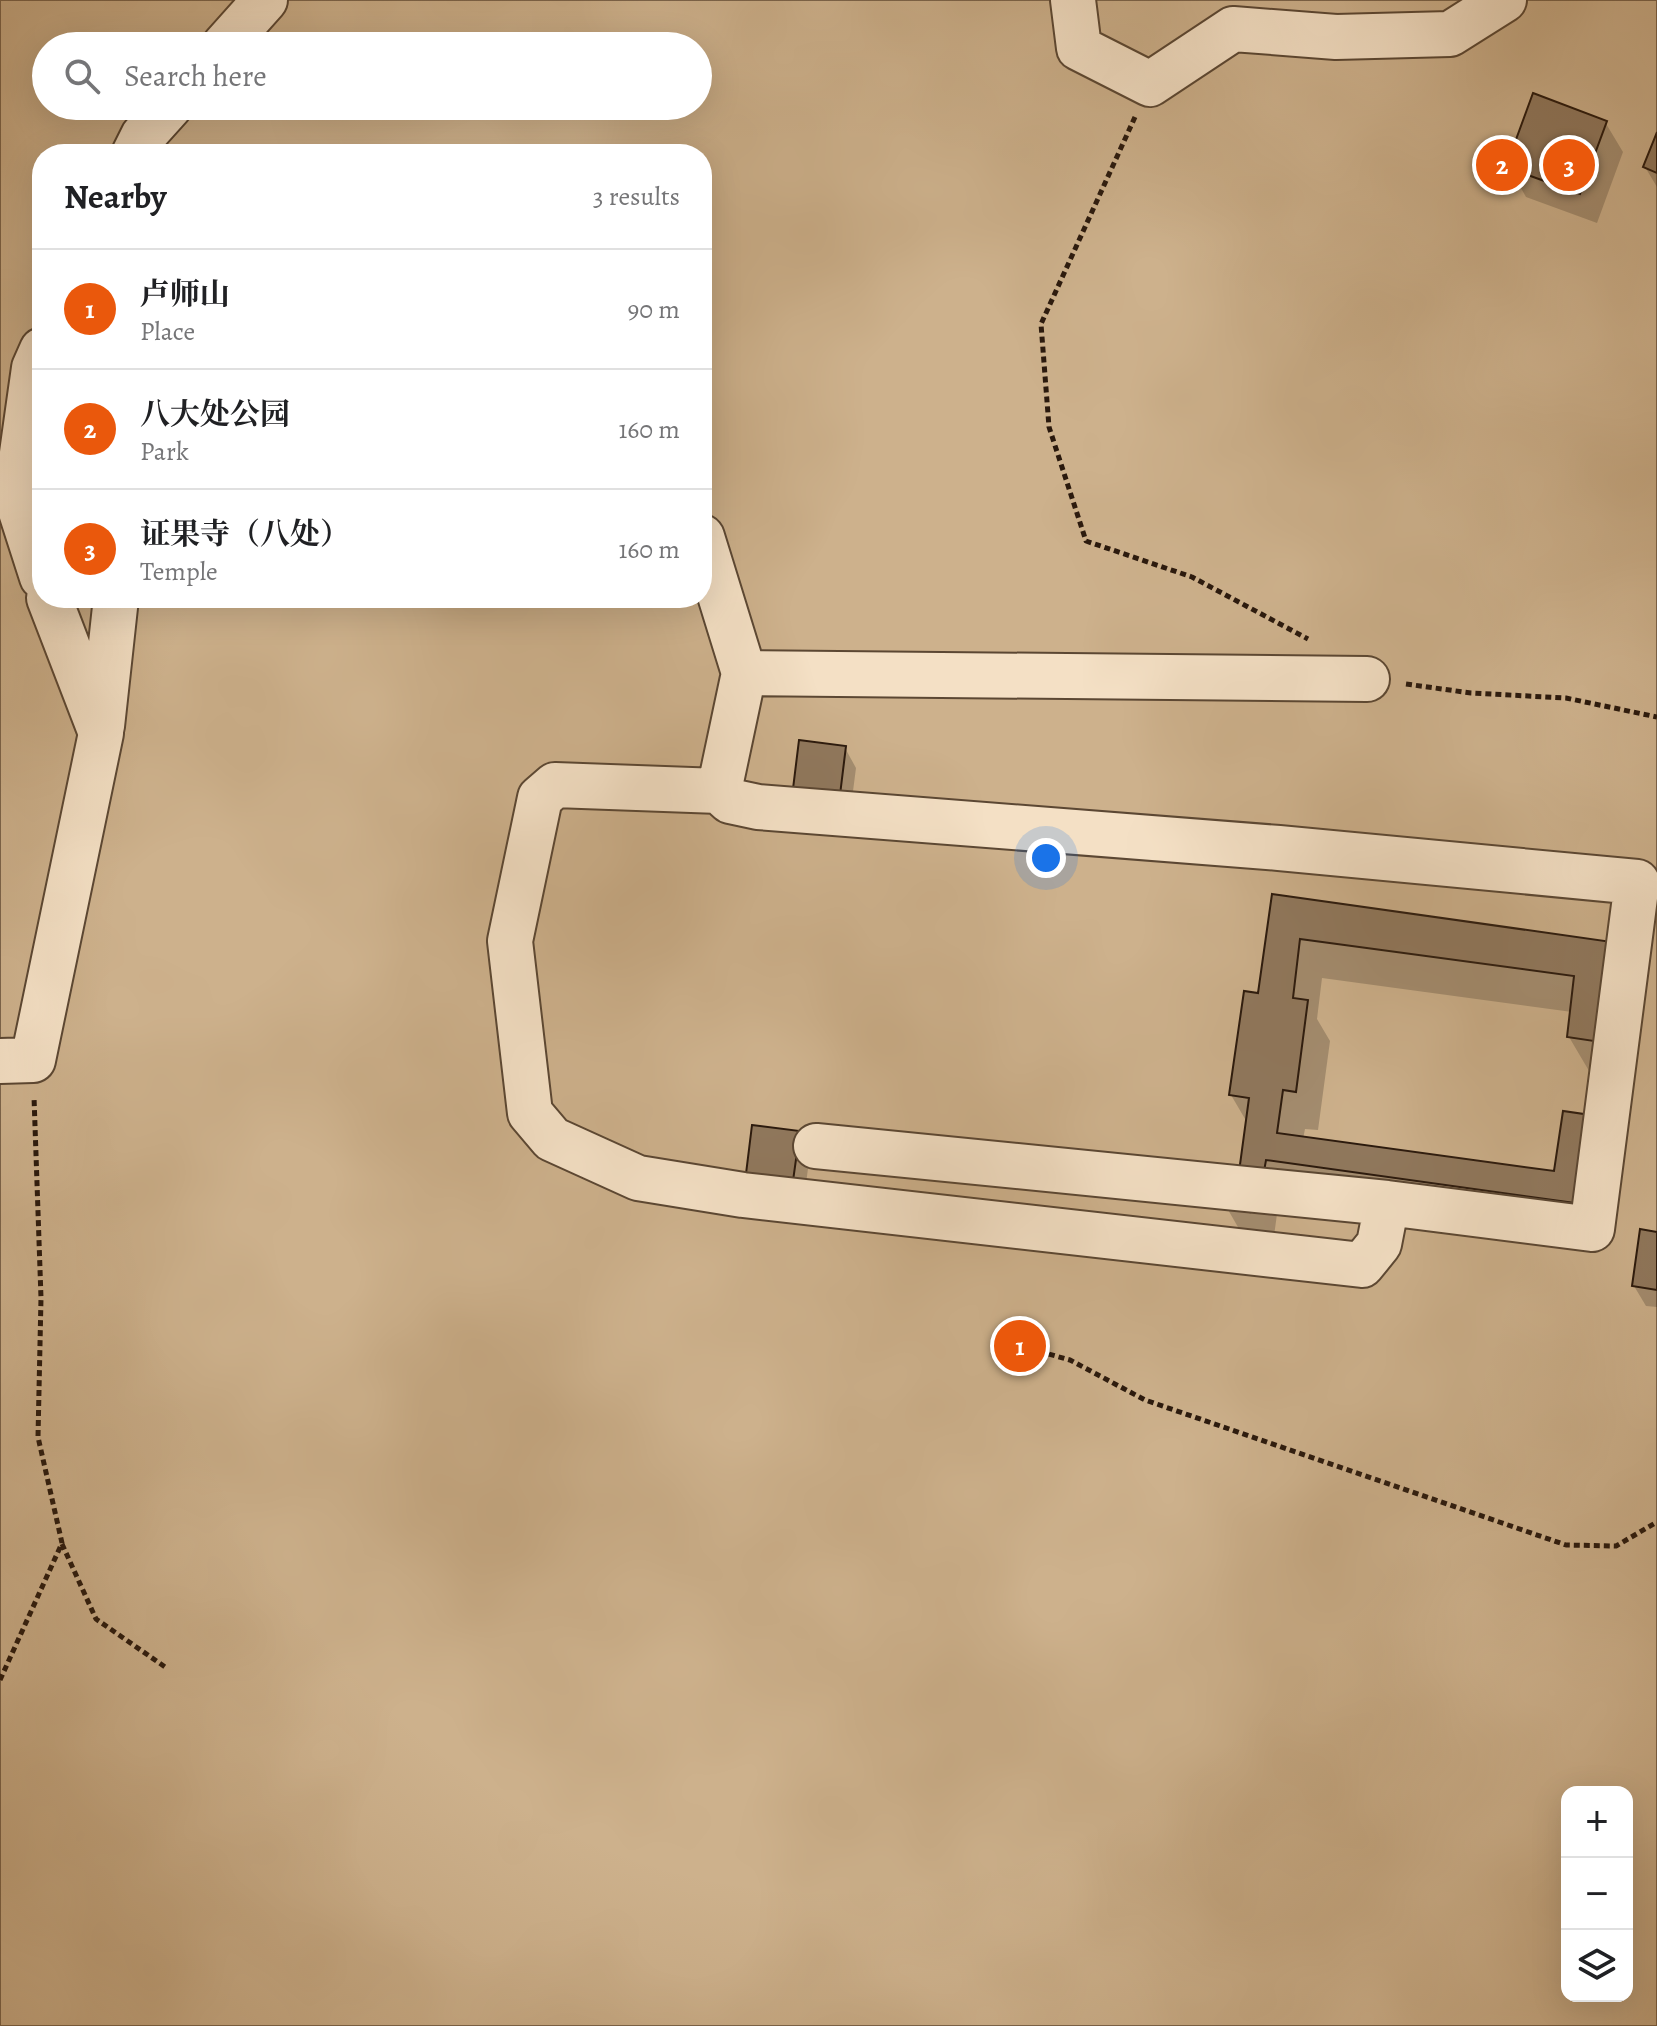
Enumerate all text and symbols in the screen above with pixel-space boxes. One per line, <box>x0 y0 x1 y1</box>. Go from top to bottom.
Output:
search box <box>32 32 712 120</box>
icon: search <box>60 54 104 98</box>
text: Search here <box>124 56 267 96</box>
pin: 2 <box>1476 135 1528 195</box>
pin: 3 <box>1543 135 1595 195</box>
text: Nearby <box>64 173 167 220</box>
text: 3 results <box>593 179 680 214</box>
text: 卢师山 <box>140 274 230 314</box>
text: 1 <box>85 292 95 327</box>
text: 90 m <box>628 292 680 327</box>
text: Place <box>140 314 195 349</box>
text: 八大处公园 <box>140 394 290 434</box>
text: 2 <box>84 412 96 447</box>
text: 160 m <box>618 412 680 447</box>
text: Park <box>140 434 189 469</box>
text: 证果寺（八处） <box>140 514 350 554</box>
text: 3 <box>84 532 96 567</box>
text: 160 m <box>618 532 680 567</box>
text: Temple <box>140 554 218 589</box>
your location <box>1026 838 1066 878</box>
pin: 1 <box>994 1316 1046 1376</box>
map controls <box>1561 1786 1633 2002</box>
button: + <box>1561 1786 1633 1858</box>
button: − <box>1561 1858 1633 1930</box>
button: layers <box>1561 1930 1633 2002</box>

